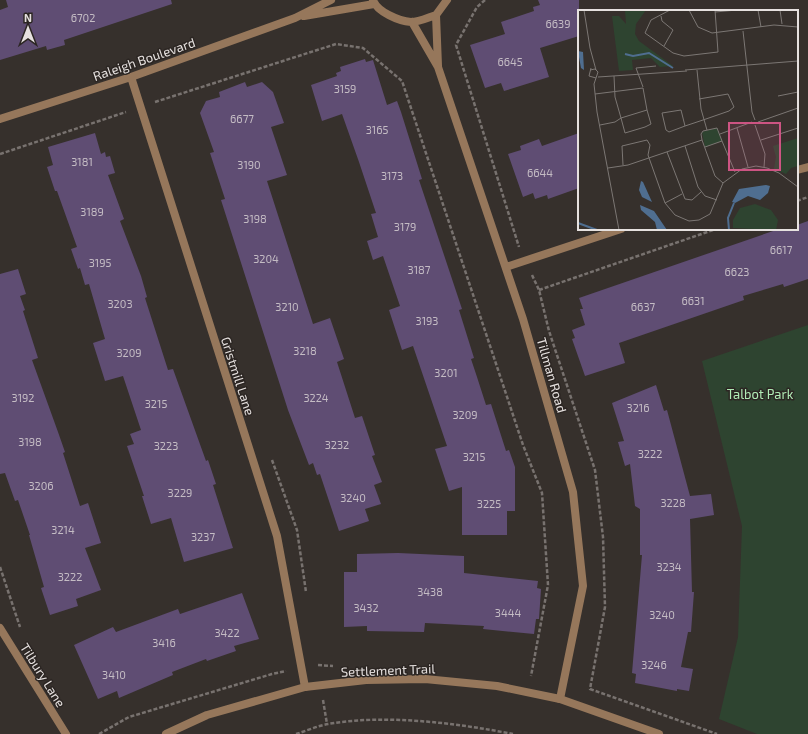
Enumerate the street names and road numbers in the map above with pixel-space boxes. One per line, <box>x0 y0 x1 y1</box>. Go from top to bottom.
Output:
street label: Raleigh Boulevard <box>91 34 197 84</box>
street label: Gristmill Lane <box>218 335 258 417</box>
street label: Tillman Road <box>534 336 570 414</box>
street label: Tilbury Lane <box>17 640 69 710</box>
street label: Settlement Trail <box>341 660 436 680</box>

